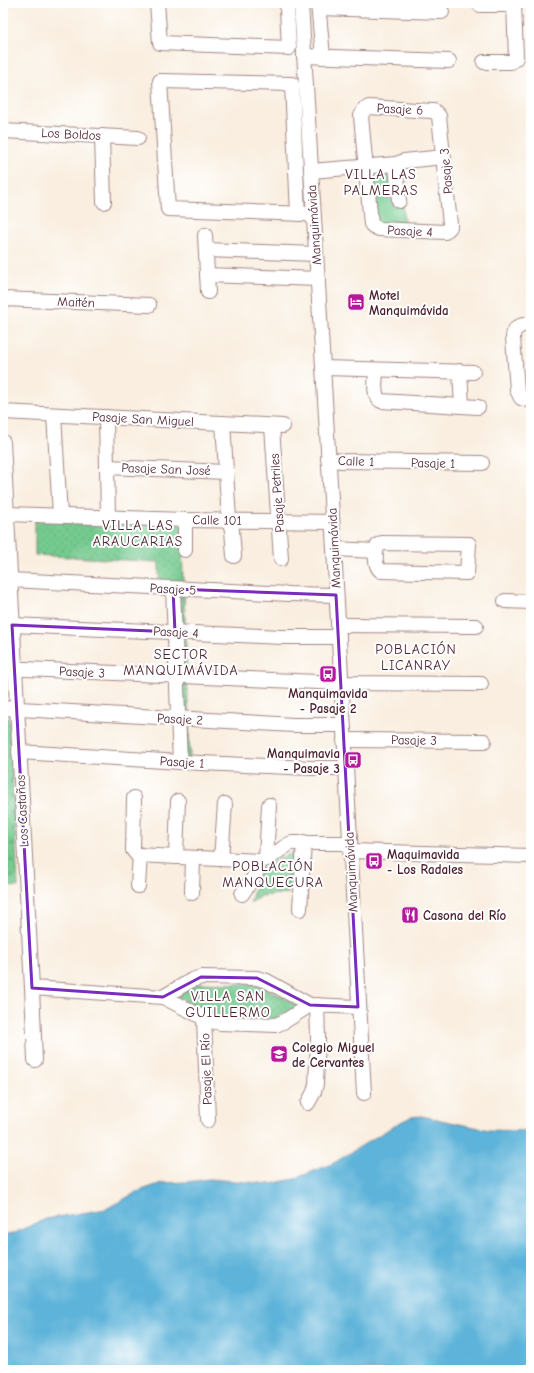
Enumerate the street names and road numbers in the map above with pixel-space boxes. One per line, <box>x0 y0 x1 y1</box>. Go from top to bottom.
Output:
street label: Pasaje 6 <box>376 100 424 118</box>
street label: Los Boldos <box>41 125 101 143</box>
street label: Pasaje 3 <box>437 147 455 195</box>
street label: Manquimávida <box>304 184 324 266</box>
street label: Pasaje 4 <box>387 222 433 240</box>
street label: Maitén <box>57 294 95 310</box>
street label: Pasaje San Miguel <box>92 409 194 429</box>
street label: Pasaje Petriles <box>267 453 287 533</box>
street label: Calle 1 <box>338 453 374 469</box>
street label: Pasaje 1 <box>411 455 455 471</box>
street label: Pasaje San José <box>121 460 211 478</box>
street label: Manquimávida <box>324 507 344 589</box>
street label: Calle 101 <box>192 512 242 528</box>
street label: Pasaje 5 <box>149 580 197 598</box>
street label: Pasaje 4 <box>153 623 199 641</box>
street label: Pasaje 3 <box>59 663 105 681</box>
street label: Pasaje 2 <box>157 710 204 728</box>
street label: Pasaje 3 <box>391 732 437 748</box>
street label: Pasaje 1 <box>159 753 205 771</box>
street label: Los Castaños <box>13 774 31 848</box>
street label: Manquimávida <box>341 831 361 913</box>
street label: Pasaje El Río <box>197 1033 215 1105</box>

